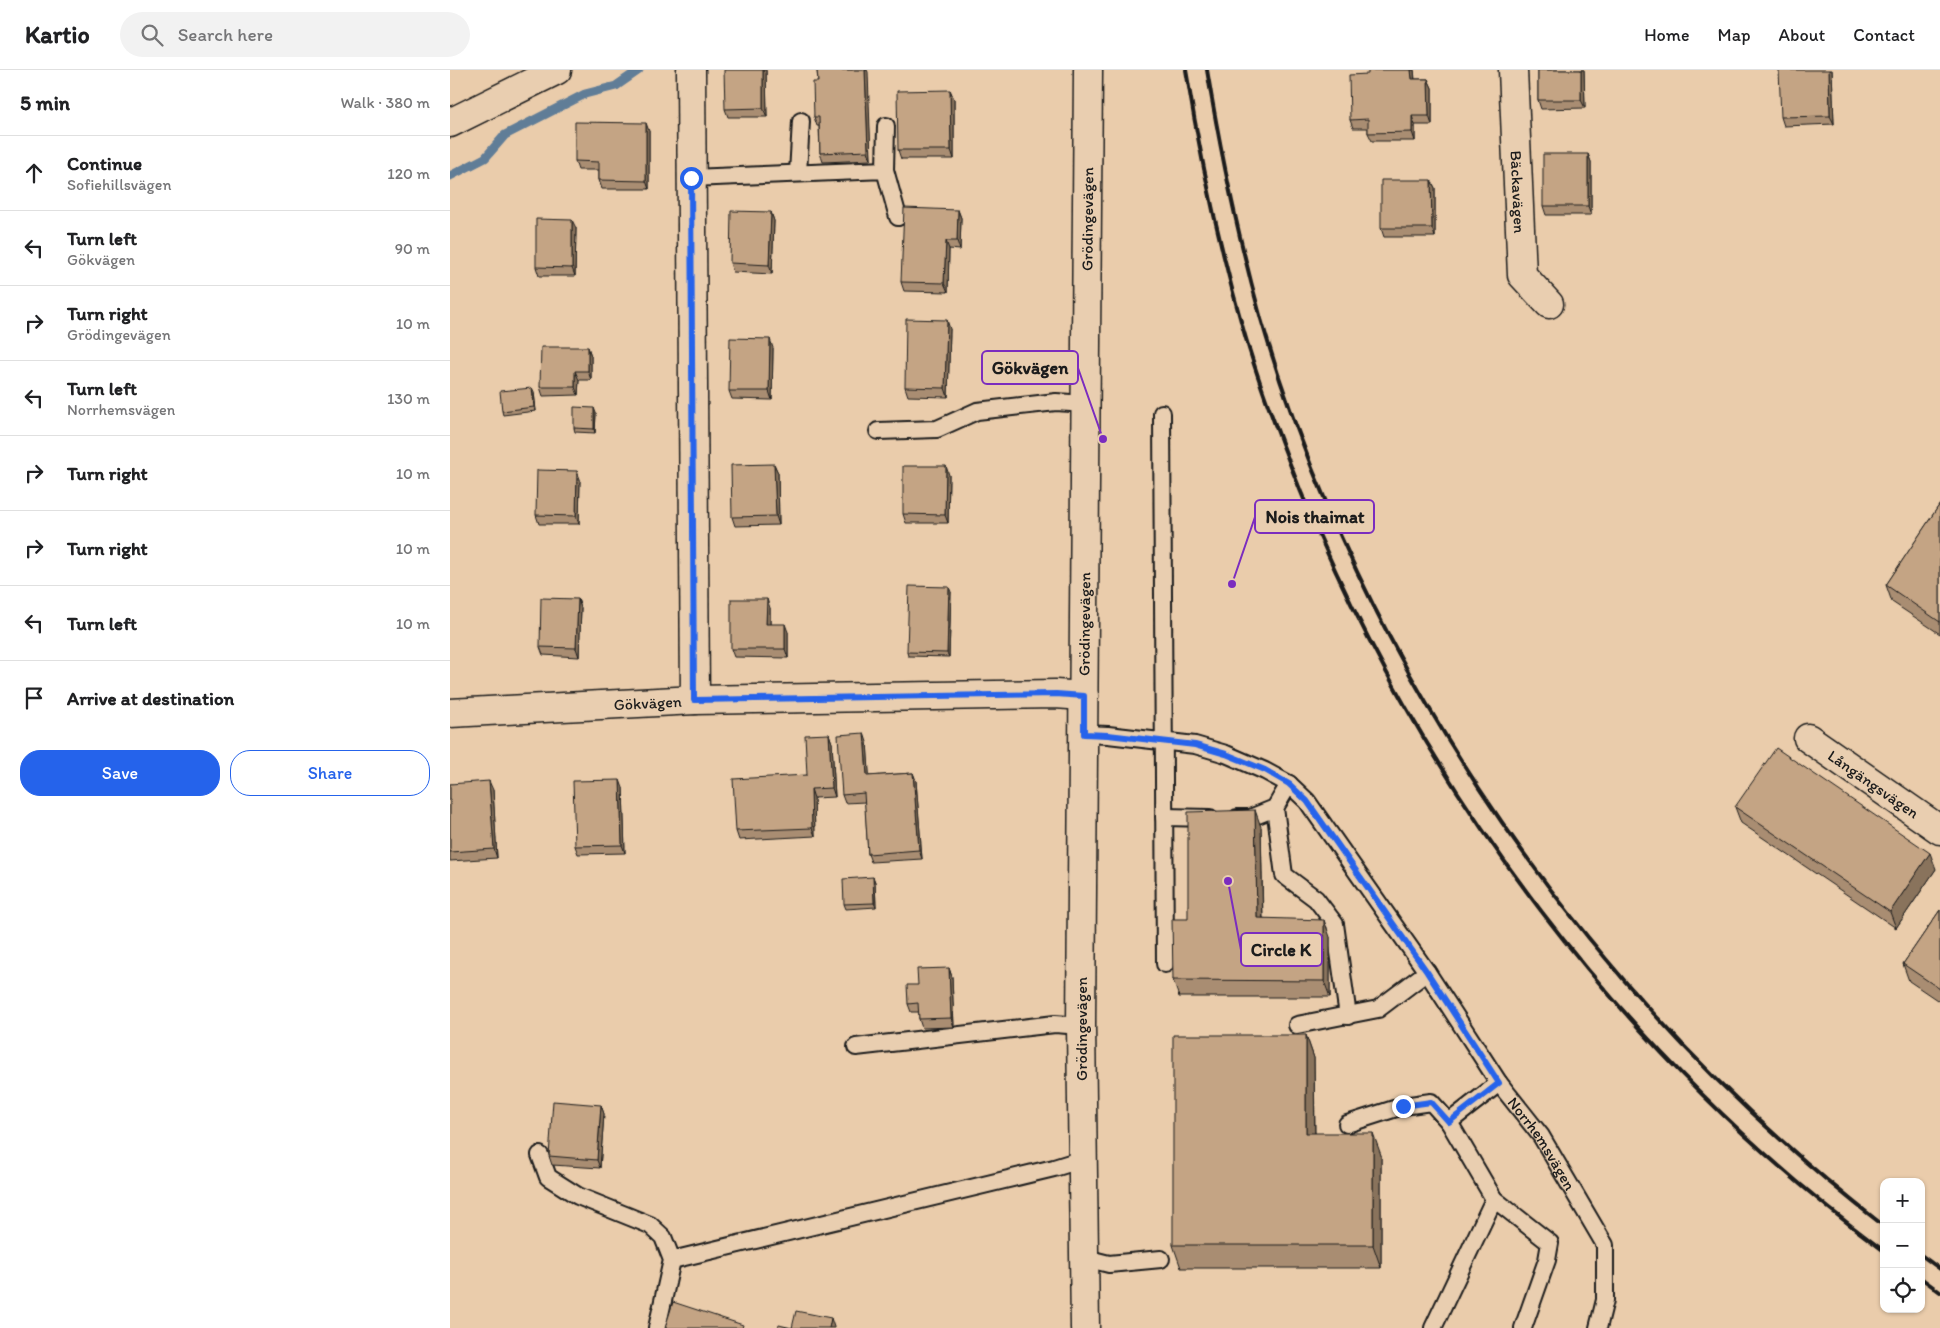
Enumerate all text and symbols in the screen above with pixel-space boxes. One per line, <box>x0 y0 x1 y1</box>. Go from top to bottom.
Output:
search box <box>120 12 470 57</box>
text: Kartio <box>25 20 90 49</box>
icon: search <box>138 21 166 49</box>
text: Search here <box>178 23 273 46</box>
text: Home <box>1644 24 1690 46</box>
text: Map <box>1718 24 1751 46</box>
text: About <box>1779 24 1825 46</box>
text: Contact <box>1853 24 1915 46</box>
text: 5 min <box>20 90 70 115</box>
text: Walk · 380 m <box>340 93 430 112</box>
street label: Bäckavägen <box>1507 150 1530 234</box>
text: Continue <box>67 152 142 175</box>
icon: ahead <box>20 159 48 187</box>
text: 120 m <box>387 164 430 183</box>
route start <box>680 167 703 190</box>
street label: Grödingevägen <box>1077 167 1097 271</box>
text: Sofiehillsvägen <box>67 175 171 194</box>
text: Turn left <box>67 227 137 250</box>
icon: left <box>20 234 48 262</box>
text: 90 m <box>395 239 430 258</box>
text: Gökvägen <box>67 250 135 269</box>
text: Turn right <box>67 302 148 325</box>
icon: right <box>20 309 48 337</box>
text: 10 m <box>396 314 430 333</box>
text: Grödingevägen <box>67 325 171 344</box>
callout: Gökvägen <box>982 351 1078 384</box>
text: Gökvägen <box>992 357 1069 379</box>
text: Turn left <box>67 377 137 400</box>
icon: left <box>20 384 48 412</box>
text: 130 m <box>387 389 430 408</box>
text: Norrhemsvägen <box>67 400 175 419</box>
icon: right <box>20 459 48 487</box>
text: Turn right <box>67 462 148 485</box>
text: 10 m <box>396 464 430 483</box>
callout: Nois thaimat <box>1255 500 1374 533</box>
text: Nois thaimat <box>1265 506 1365 528</box>
icon: right <box>20 534 48 562</box>
text: Turn right <box>67 537 148 560</box>
text: 10 m <box>396 539 430 558</box>
street label: Grödingevägen <box>1074 572 1094 676</box>
icon: left <box>20 609 48 637</box>
text: Turn left <box>67 612 137 635</box>
text: 10 m <box>396 614 430 633</box>
icon: arrive <box>20 684 48 712</box>
text: Arrive at destination <box>67 687 234 710</box>
street label: Gökvägen <box>613 691 682 714</box>
street label: Långängsvägen <box>1824 745 1923 822</box>
button: Save <box>20 750 220 796</box>
button: Share <box>230 750 430 796</box>
callout: Circle K <box>1241 933 1322 966</box>
text: Circle K <box>1251 939 1312 961</box>
street label: Grödingevägen <box>1072 977 1091 1081</box>
street label: Norrhemsvägen <box>1504 1093 1580 1194</box>
route end <box>1392 1095 1415 1118</box>
map controls <box>1880 1178 1925 1313</box>
button: + <box>1880 1178 1925 1223</box>
button: − <box>1880 1223 1925 1268</box>
button: locate <box>1880 1268 1925 1313</box>

